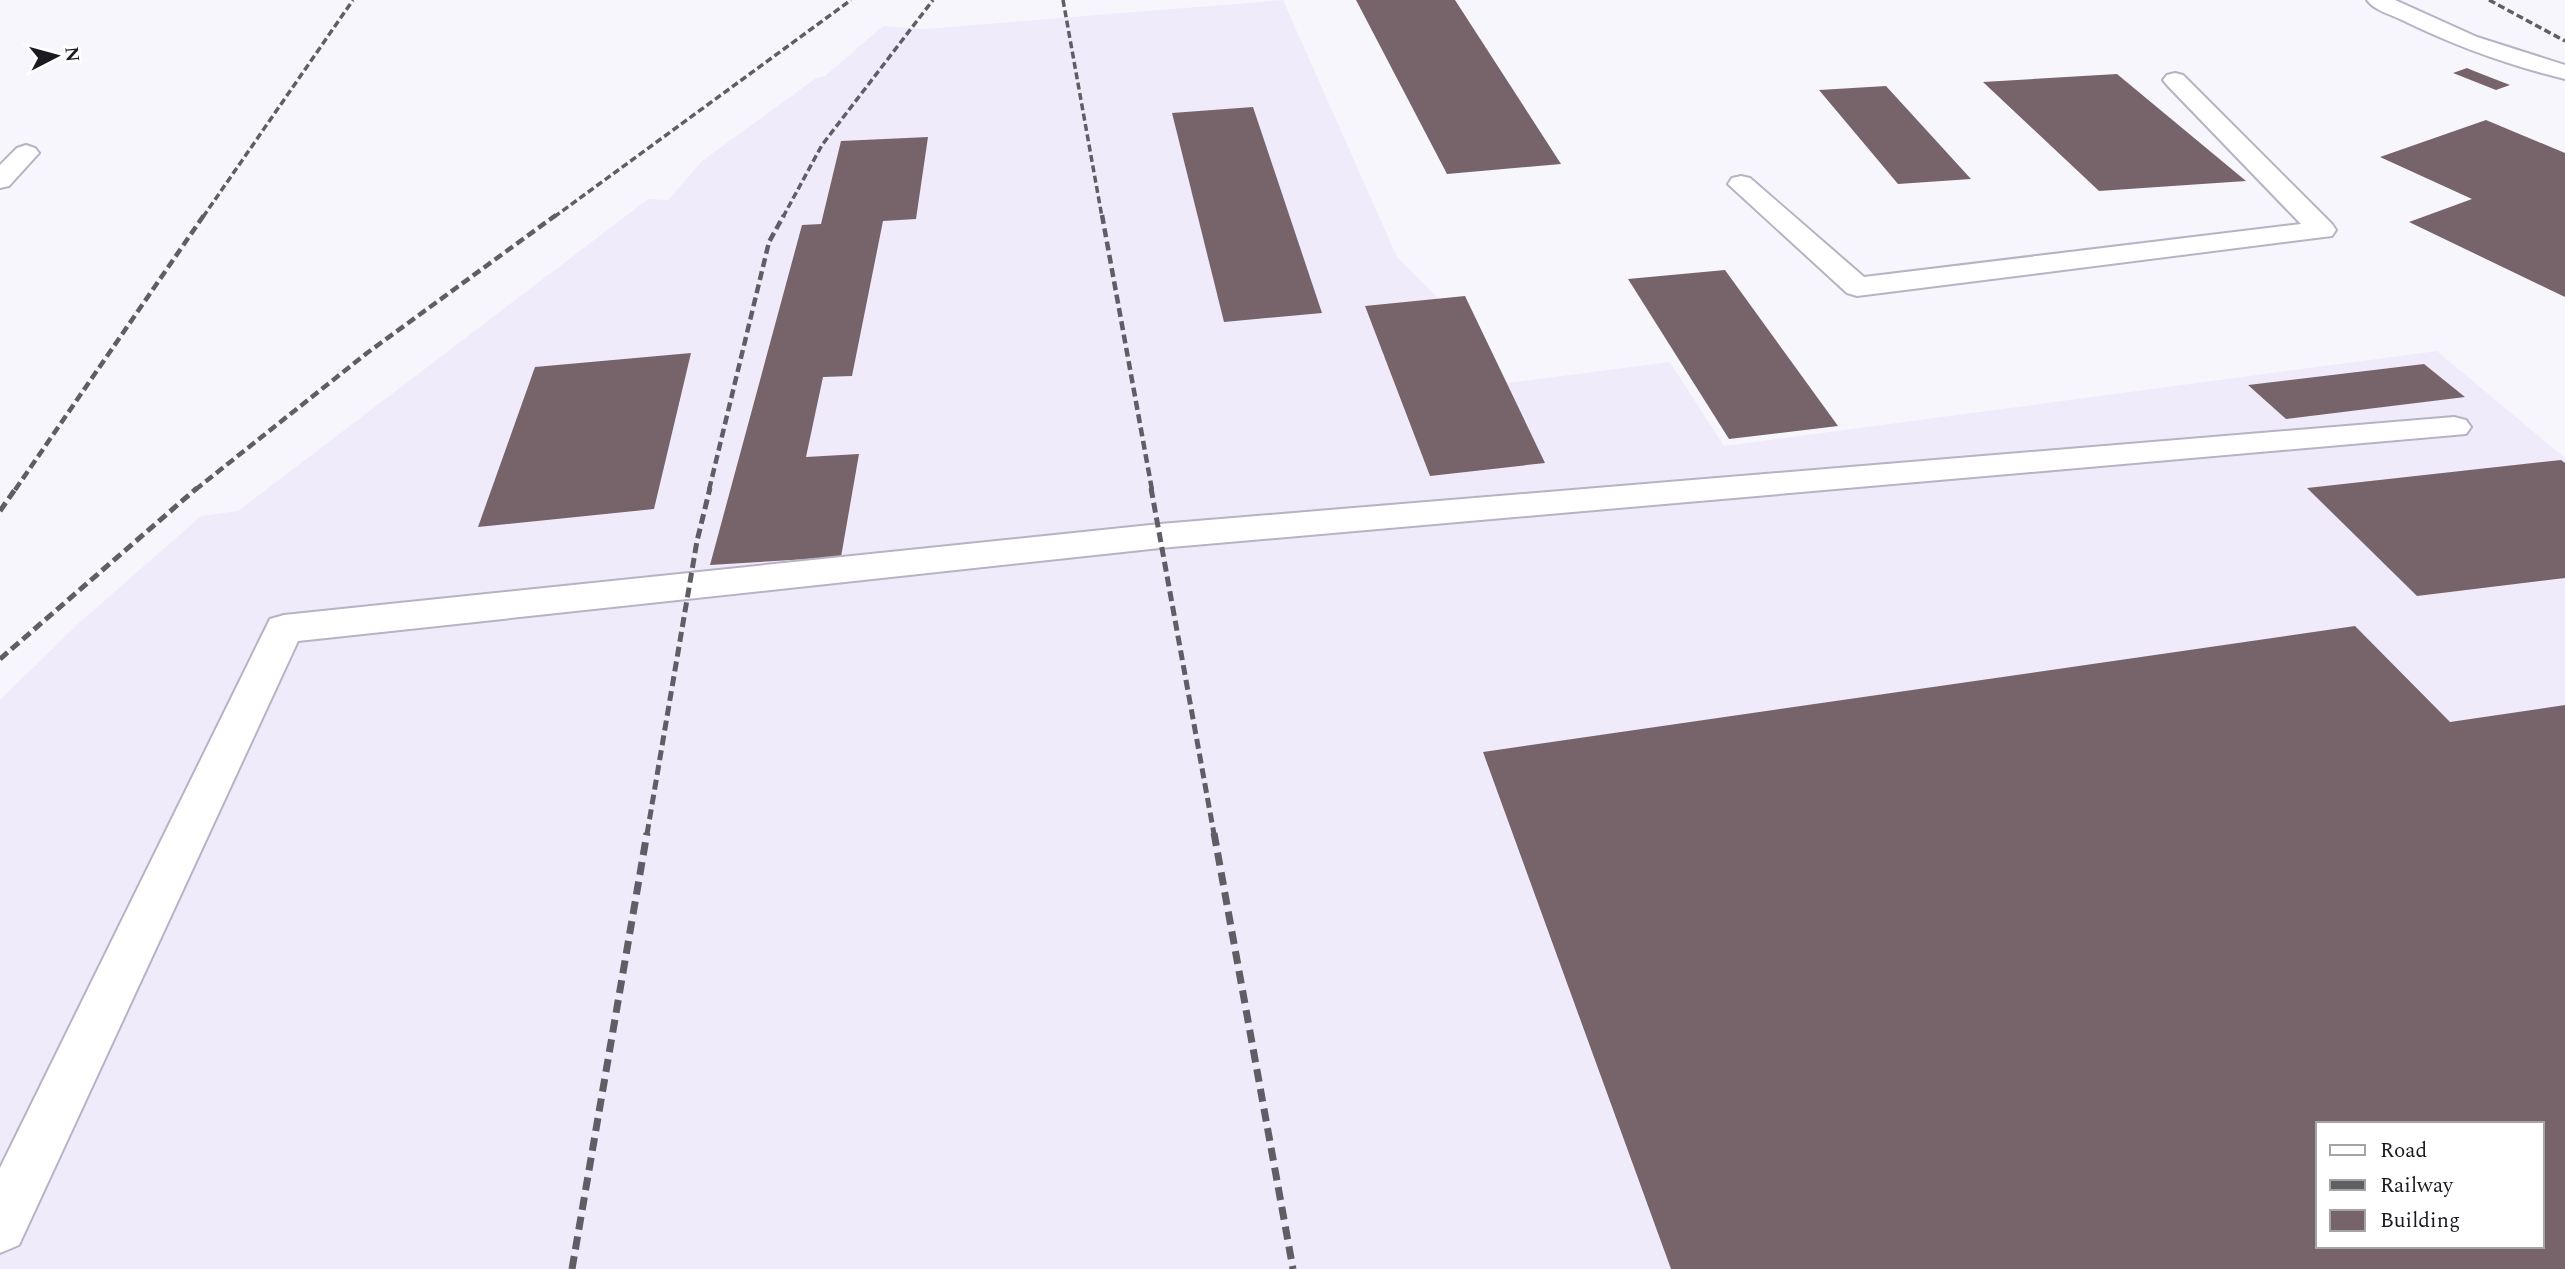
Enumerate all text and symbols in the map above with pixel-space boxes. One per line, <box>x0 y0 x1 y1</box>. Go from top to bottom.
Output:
north arrow <box>21 21 91 91</box>
text: N <box>56 45 87 64</box>
legend <box>2316 1122 2544 1248</box>
text: Road <box>2380 1135 2427 1167</box>
text: Railway <box>2380 1170 2454 1202</box>
text: Building <box>2380 1205 2460 1237</box>

